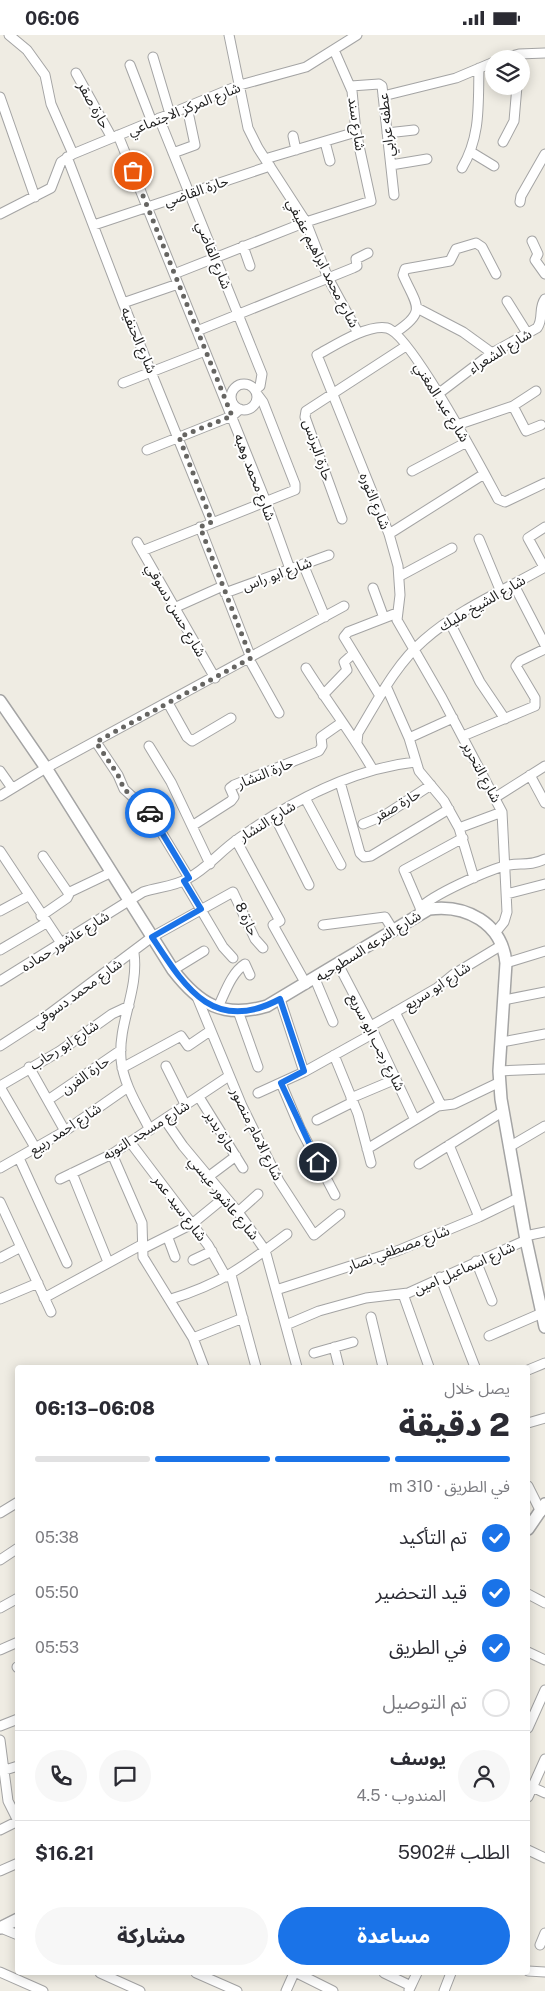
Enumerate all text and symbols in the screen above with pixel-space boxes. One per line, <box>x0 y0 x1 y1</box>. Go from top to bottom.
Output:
text: 06:06 <box>25 7 80 29</box>
map controls <box>485 50 530 95</box>
button: layers <box>485 50 530 95</box>
street label: حارة صقر <box>73 78 113 132</box>
street label: شارع المركز الاجتماعي <box>125 79 244 142</box>
street label: عطفه عرابي <box>375 92 401 158</box>
street label: شارع سند <box>342 96 369 152</box>
pin <box>112 150 154 192</box>
icon: bag <box>119 157 147 185</box>
street label: حارة القاضي <box>162 173 231 213</box>
street label: شارع محمد ابراهيم عفيفي <box>281 196 362 332</box>
street label: شارع القاضي <box>190 219 235 292</box>
street label: شارع الحنفيه <box>115 304 160 377</box>
street label: شارع الشعراء <box>466 325 536 379</box>
street label: شارع عبد المغني <box>408 359 473 446</box>
street label: حارة البرنس <box>299 417 336 483</box>
street label: شارع محمد وهبه <box>228 431 279 524</box>
street label: شارع الثوره <box>354 470 394 533</box>
street label: شارع ابو راس <box>240 554 315 597</box>
street label: شارع حسن دسوقي <box>140 560 209 661</box>
street label: شارع الشيخ مليك <box>436 572 529 637</box>
street label: شارع التحرير <box>456 738 505 807</box>
street label: حارة النشار <box>234 755 296 793</box>
street label: حارة صقر <box>370 785 424 826</box>
courier <box>125 788 175 838</box>
street label: شارع النشار <box>235 797 300 848</box>
icon: car <box>136 799 164 827</box>
street label: حارة 8 <box>231 900 262 939</box>
street label: شارع الترعه السطوحيه <box>312 907 425 987</box>
street label: شارع عاشور حماده <box>18 908 114 977</box>
street label: شارع محمد دسوقي <box>29 955 127 1033</box>
street label: شارع ابو سريع <box>401 959 475 1016</box>
street label: شارع رجب ابو سريع <box>343 991 408 1095</box>
street label: شارع ابو رحاب <box>27 1017 103 1076</box>
street label: حارة الفرن <box>58 1053 113 1098</box>
street label: شارع الامام منصور <box>225 1084 286 1184</box>
street label: شارع مسجد التوبه <box>100 1097 194 1166</box>
street label: شارع احمد ربيع <box>26 1100 106 1161</box>
street label: حارة بدير <box>200 1107 240 1157</box>
pin <box>297 1141 339 1183</box>
icon: home <box>304 1148 332 1176</box>
street label: شارع عاشور عيسي <box>183 1153 262 1245</box>
street label: شارع سيد عمر <box>147 1171 210 1246</box>
street label: شارع مصطفي نصار <box>343 1222 453 1277</box>
street label: شارع اسماعيل امين <box>411 1238 518 1300</box>
text: يصل خلال <box>444 1379 510 1398</box>
text: 06:08–06:13 <box>35 1397 155 1419</box>
text: 2 دقيقة <box>399 1406 510 1443</box>
text: في الطريق · 310 m <box>389 1477 510 1496</box>
icon: check <box>482 1524 510 1552</box>
text: تم التأكيد <box>399 1526 467 1548</box>
text: 05:38 <box>35 1528 79 1547</box>
icon: check <box>482 1579 510 1607</box>
text: قيد التحضير <box>375 1581 467 1603</box>
text: 05:50 <box>35 1583 79 1602</box>
icon: check <box>482 1634 510 1662</box>
text: في الطريق <box>389 1636 467 1658</box>
text: 05:53 <box>35 1638 79 1657</box>
text: تم التوصيل <box>382 1691 467 1713</box>
text: يوسف <box>390 1747 446 1769</box>
button: phone <box>35 1750 87 1802</box>
button: chat <box>99 1750 151 1802</box>
button: person <box>458 1750 510 1802</box>
text: المندوب · 4.5 <box>356 1786 446 1805</box>
text: الطلب #5902 <box>398 1841 510 1863</box>
text: $16.21 <box>35 1842 94 1864</box>
button: مشاركة <box>35 1907 268 1965</box>
button: مساعدة <box>278 1907 510 1965</box>

